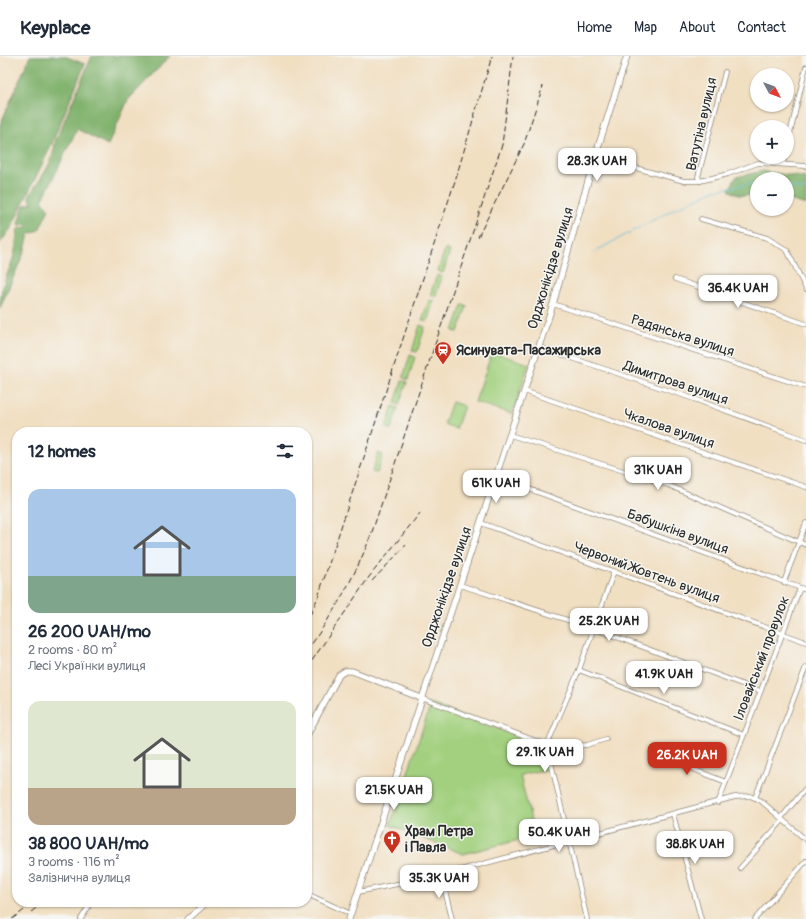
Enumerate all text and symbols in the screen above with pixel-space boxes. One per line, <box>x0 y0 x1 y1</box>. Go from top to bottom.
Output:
text: Keyplace <box>20 16 90 40</box>
text: Home <box>577 19 612 36</box>
text: Map <box>634 19 657 36</box>
text: About <box>679 19 715 36</box>
text: Contact <box>737 19 786 36</box>
north arrow <box>750 68 794 112</box>
map controls <box>750 68 794 216</box>
street label: Ватутіна вулиця <box>682 76 720 172</box>
button: + <box>750 120 794 164</box>
pin: 28.3K UAH <box>551 148 643 182</box>
text: 28.3K UAH <box>567 153 627 169</box>
button: − <box>750 172 794 216</box>
street label: Орджонікідзе вулиця <box>524 205 577 331</box>
pin: 36.4K UAH <box>692 275 784 309</box>
text: 36.4K UAH <box>707 280 769 296</box>
street label: Радянська вулиця <box>629 311 737 360</box>
station icon: Ясинувата-Пасажирська <box>433 340 453 365</box>
place label: Ясинувата-Пасажирська <box>456 342 601 359</box>
street label: Димитрова вулиця <box>620 356 730 408</box>
street label: Чкалова вулиця <box>621 405 717 452</box>
icon: filters <box>274 440 296 462</box>
text: 12 homes <box>28 441 96 462</box>
pin: 31K UAH <box>621 457 695 491</box>
text: 31K UAH <box>634 462 682 478</box>
pin: 61K UAH <box>459 470 533 504</box>
text: 61K UAH <box>472 475 520 491</box>
street label: Бабушкіна вулиця <box>625 505 731 558</box>
icon: home <box>126 515 198 587</box>
street label: Орджонікідзе вулиця <box>418 525 475 650</box>
street label: Червоний Жовтень вулиця <box>571 538 722 607</box>
street label: Іловайський провулок <box>730 594 793 723</box>
pin: 25.2K UAH <box>563 608 655 642</box>
text: 25.2K UAH <box>579 613 639 629</box>
text: 26 200 UAH/mo <box>28 621 151 642</box>
text: 2 rooms · 80 m² <box>28 642 117 658</box>
text: Лесі Українки вулиця <box>28 658 146 674</box>
pin: 41.9K UAH <box>618 661 710 695</box>
text: 41.9K UAH <box>635 666 693 682</box>
icon: home <box>126 727 198 799</box>
pin: 29.1K UAH <box>499 739 591 773</box>
pin: 26.2K UAH <box>641 742 733 776</box>
text: 29.1K UAH <box>516 744 574 760</box>
text: 26.2K UAH <box>657 747 717 763</box>
pin: 21.5K UAH <box>348 777 440 811</box>
text: 21.5K UAH <box>365 782 423 798</box>
pin: 50.4K UAH <box>513 819 605 853</box>
place label: Храм Петра і Павла <box>405 823 474 856</box>
text: 50.4K UAH <box>528 824 590 840</box>
church icon: Храм Петра і Павла <box>382 829 402 854</box>
pin: 38.8K UAH <box>649 831 741 865</box>
text: 38 800 UAH/mo <box>28 833 149 854</box>
text: 38.8K UAH <box>665 836 725 852</box>
text: 3 rooms · 116 m² <box>28 854 120 870</box>
pin: 35.3K UAH <box>393 865 485 899</box>
text: Залізнична вулиця <box>28 870 130 886</box>
text: 35.3K UAH <box>409 870 469 886</box>

